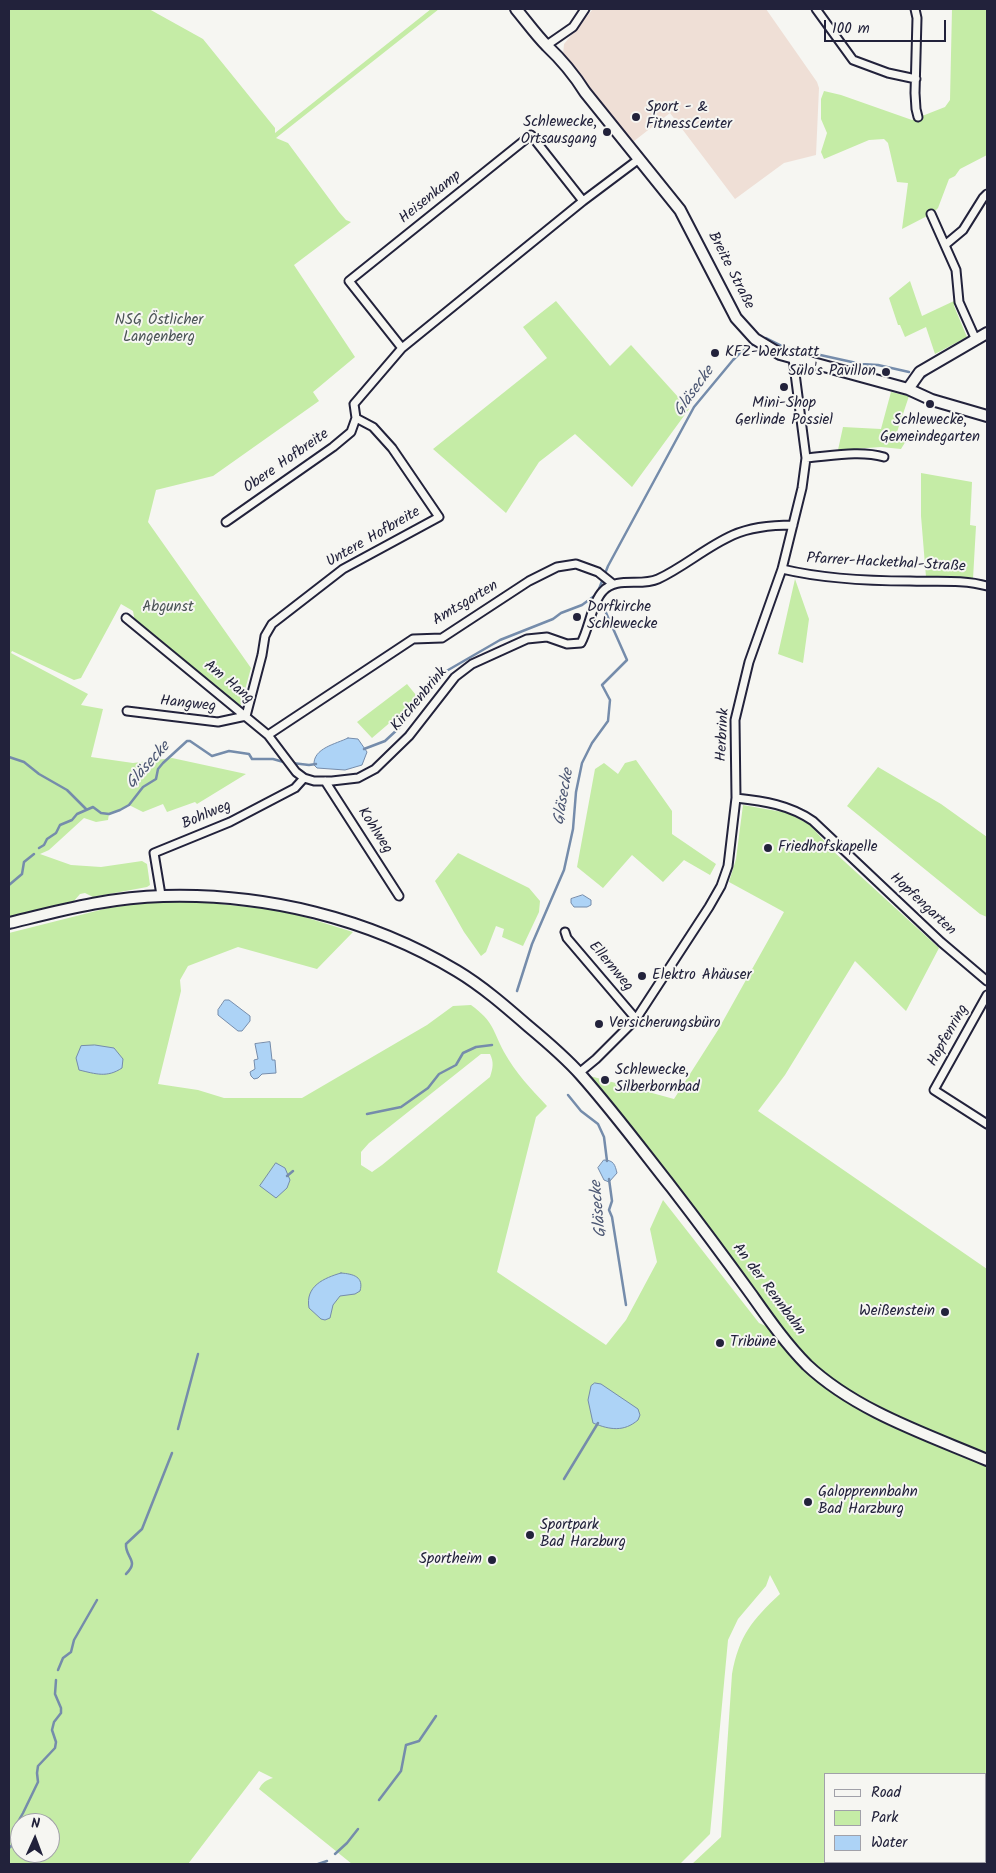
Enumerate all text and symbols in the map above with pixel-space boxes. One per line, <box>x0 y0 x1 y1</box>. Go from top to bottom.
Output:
scale bar <box>826 10 948 42</box>
text: 100 m <box>832 17 870 41</box>
place label: Sport - & FitnessCenter <box>646 99 732 134</box>
marker: Sport - & FitnessCenter <box>630 111 642 123</box>
place label: Schlewecke, Ortsausgang <box>521 114 597 149</box>
marker: Schlewecke, Ortsausgang <box>601 126 613 138</box>
street label: Heisenkamp <box>396 168 466 228</box>
street label: Breite Straße <box>703 229 757 313</box>
park label: NSG Östlicher Langenberg <box>115 312 203 347</box>
place label: KFZ-Werkstatt <box>725 344 819 362</box>
marker: KFZ-Werkstatt <box>709 347 721 359</box>
water label: Gläsecke <box>670 363 720 421</box>
place label: Sülo's Pavillon <box>789 363 876 381</box>
marker: Sülo's Pavillon <box>880 366 892 378</box>
marker: Mini-Shop Gerlinde Possiel <box>778 381 790 393</box>
place label: Mini-Shop Gerlinde Possiel <box>735 395 833 430</box>
marker: Schlewecke, Gemeindegarten <box>924 398 936 410</box>
place label: Schlewecke, Gemeindegarten <box>880 412 980 447</box>
street label: Obere Hofbreite <box>241 426 333 498</box>
street label: Untere Hofbreite <box>324 504 424 572</box>
street label: Pfarrer-Hackethal-Straße <box>806 551 966 577</box>
street label: Amtsgarten <box>430 578 502 630</box>
park label: Abgunst <box>142 599 194 617</box>
place label: Dorfkirche Schlewecke <box>587 599 657 634</box>
marker: Dorfkirche Schlewecke <box>571 611 583 623</box>
street label: Am Hang <box>199 657 257 709</box>
street label: Kirchenbrink <box>388 664 452 736</box>
street label: Hangweg <box>159 693 217 717</box>
street label: Herbrink <box>714 708 734 762</box>
water label: Gläsecke <box>123 738 175 794</box>
water label: Gläsecke <box>551 767 579 827</box>
street label: Bohlweg <box>180 798 234 834</box>
street label: Kohlweg <box>352 805 396 857</box>
place label: Friedhofskapelle <box>778 839 878 857</box>
marker: Friedhofskapelle <box>762 842 774 854</box>
street label: Hopfengarten <box>885 870 959 940</box>
street label: Ellernweg <box>584 938 636 996</box>
place label: Elektro Ahäuser <box>652 967 751 985</box>
marker: Elektro Ahäuser <box>636 970 648 982</box>
street label: Hopfenring <box>925 1002 973 1070</box>
place label: Versicherungsbüro <box>609 1015 721 1033</box>
marker: Versicherungsbüro <box>593 1018 605 1030</box>
place label: Schlewecke, Silberbornbad <box>615 1062 700 1097</box>
marker: Schlewecke, Silberbornbad <box>599 1074 611 1086</box>
water label: Gläsecke <box>588 1180 612 1238</box>
street label: An der Rennbahn <box>727 1240 809 1340</box>
place label: Weißenstein <box>859 1303 935 1321</box>
marker: Weißenstein <box>939 1306 951 1318</box>
place label: Tribüne <box>730 1334 776 1352</box>
marker: Tribüne <box>714 1337 726 1349</box>
place label: Galopprennbahn Bad Harzburg <box>818 1484 918 1519</box>
marker: Galopprennbahn Bad Harzburg <box>802 1496 814 1508</box>
place label: Sportpark Bad Harzburg <box>540 1517 626 1552</box>
marker: Sportpark Bad Harzburg <box>524 1529 536 1541</box>
place label: Sportheim <box>419 1551 482 1569</box>
marker: Sportheim <box>486 1554 498 1566</box>
legend <box>824 1773 986 1863</box>
text: Road <box>871 1781 901 1805</box>
text: Park <box>871 1806 898 1830</box>
north arrow <box>10 1813 60 1863</box>
text: N <box>31 1813 40 1835</box>
text: Water <box>871 1831 907 1855</box>

